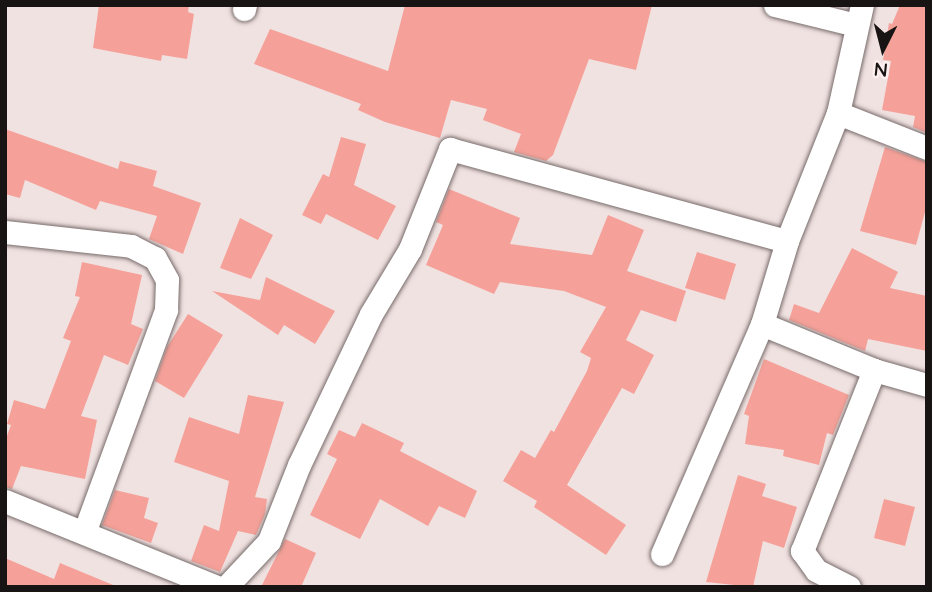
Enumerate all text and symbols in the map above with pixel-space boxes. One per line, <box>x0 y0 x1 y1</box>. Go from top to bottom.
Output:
north arrow <box>848 14 918 84</box>
text: N <box>873 57 889 83</box>

